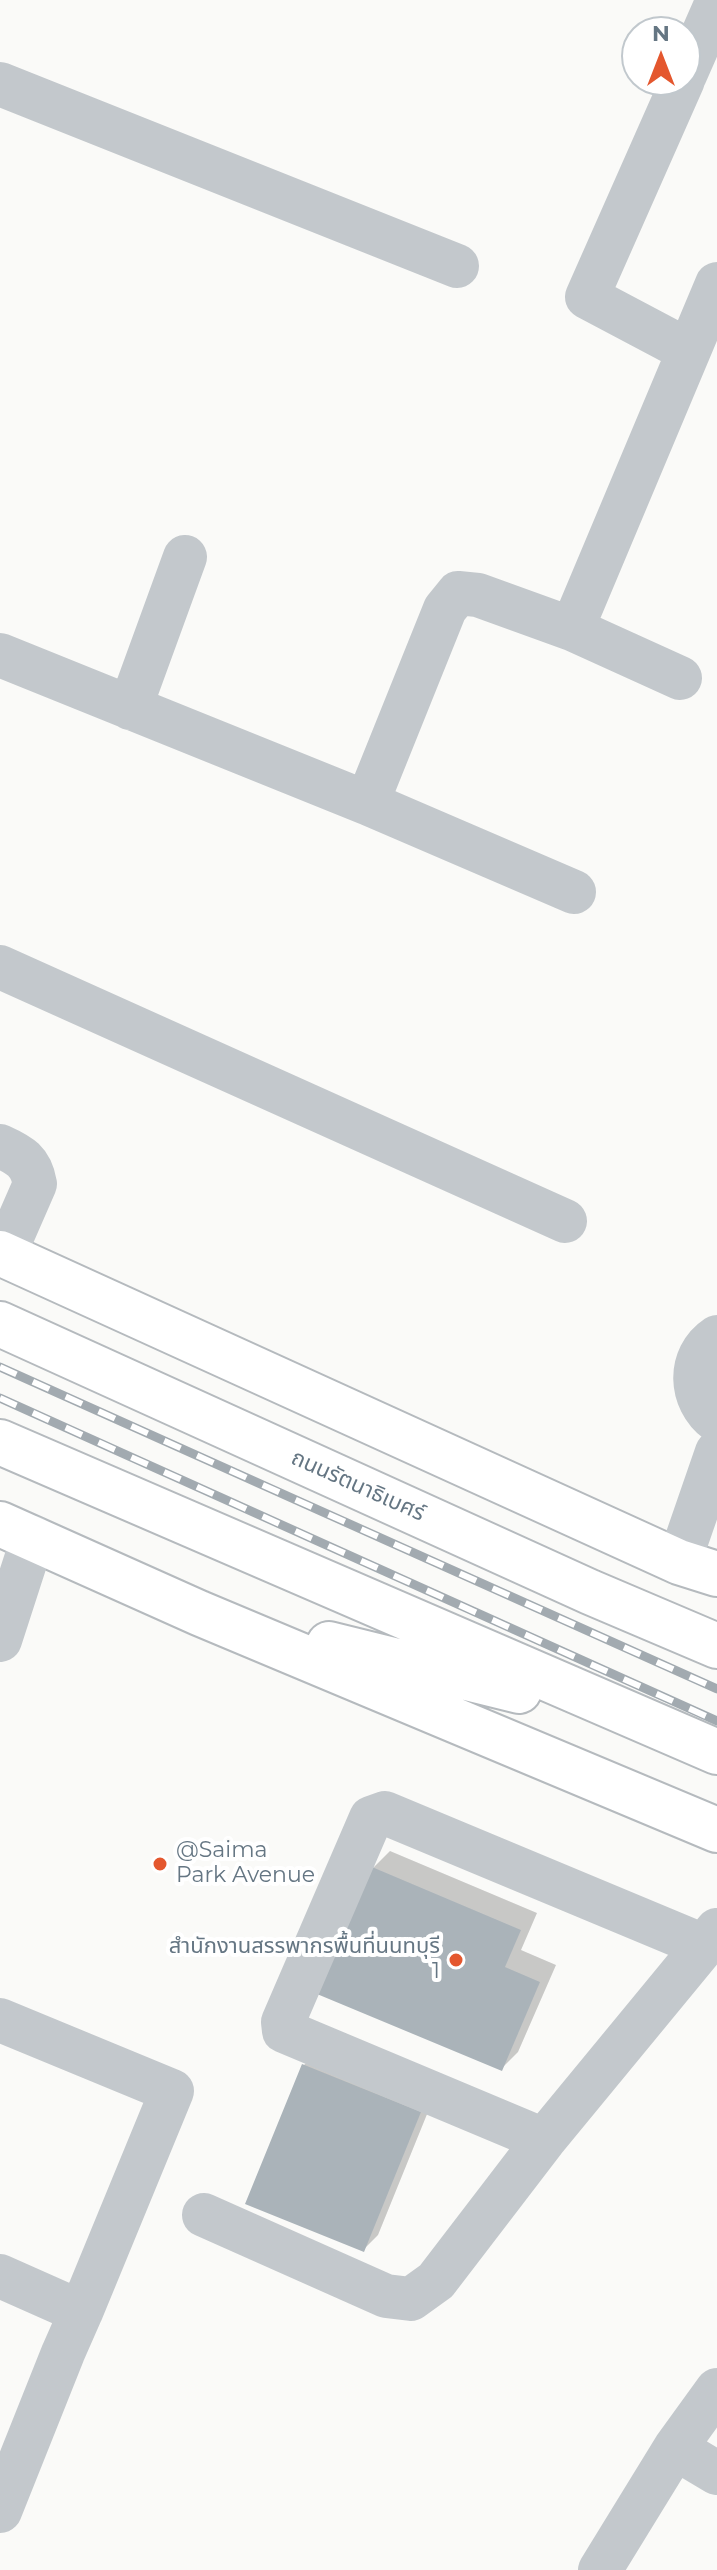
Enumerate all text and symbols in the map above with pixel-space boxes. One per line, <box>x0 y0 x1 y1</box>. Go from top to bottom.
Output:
north arrow <box>621 16 701 96</box>
text: N <box>652 20 670 47</box>
street label: ถนนรัตนาธิเบศร์ <box>287 1445 429 1527</box>
place label: @Saima Park Avenue <box>176 1838 315 1890</box>
marker: @Saima Park Avenue <box>151 1855 169 1873</box>
place label: สำนักงานสรรพากรพื้นที่นนทบุรี 1 <box>169 1934 440 1986</box>
marker: สำนักงานสรรพากรพื้นที่นนทบุรี 1 <box>447 1951 465 1969</box>

